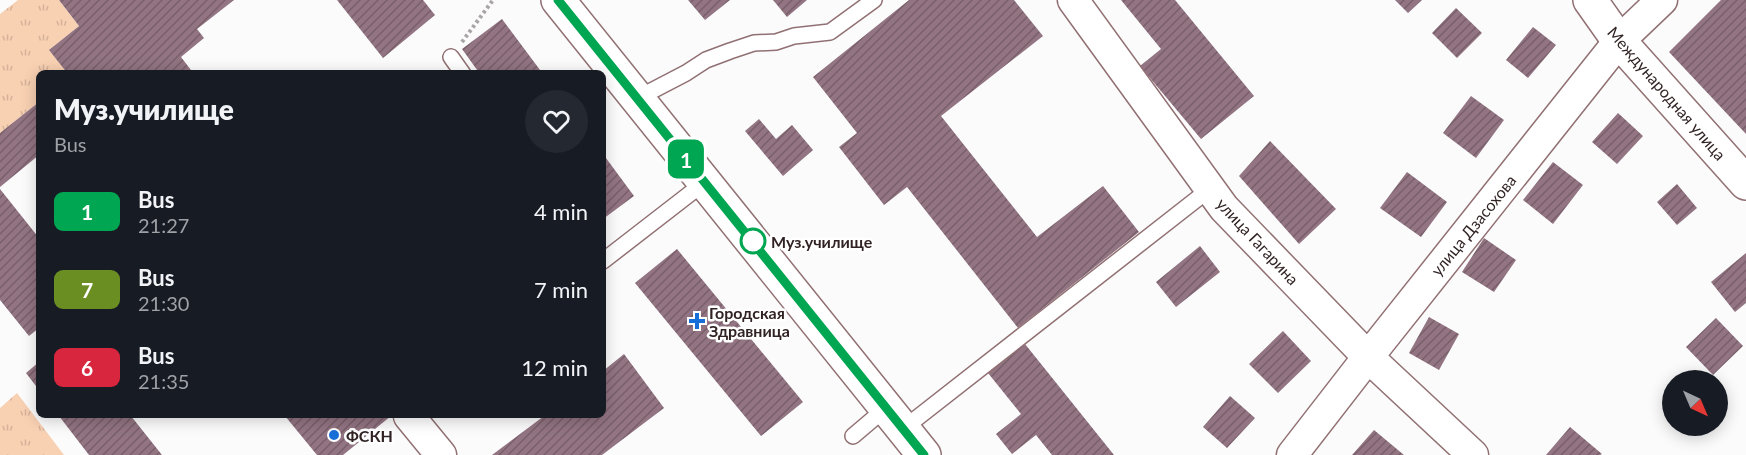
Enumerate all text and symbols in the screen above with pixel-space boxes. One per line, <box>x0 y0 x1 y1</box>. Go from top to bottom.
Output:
street label: Международная улица <box>1604 22 1730 164</box>
button: heart <box>525 90 588 153</box>
text: Муз.училище <box>54 92 234 126</box>
text: Bus <box>54 132 87 156</box>
line badge: 1 <box>666 140 706 178</box>
text: 1 <box>680 147 692 172</box>
street label: улица Дзасохова <box>1427 171 1519 279</box>
text: Bus <box>138 186 174 213</box>
street label: улица Гагарина <box>1213 194 1303 288</box>
text: 4 min <box>534 198 588 225</box>
text: 1 <box>81 199 93 224</box>
text: 21:27 <box>138 213 189 237</box>
marker: Муз.училище <box>740 228 766 254</box>
place label: Муз.училище <box>771 232 873 251</box>
text: Bus <box>138 264 174 291</box>
text: 7 min <box>534 276 588 303</box>
text: 7 <box>81 277 93 302</box>
text: 21:30 <box>138 291 189 315</box>
place label: Городская Здравница <box>709 303 790 340</box>
marker: Городская Здравница <box>690 314 704 328</box>
text: Bus <box>138 342 174 369</box>
text: 12 min <box>521 354 588 381</box>
text: 6 <box>81 355 93 380</box>
text: 21:35 <box>138 369 189 393</box>
north arrow <box>1662 370 1728 436</box>
map controls <box>1662 370 1728 436</box>
place label: ФСКН <box>346 426 393 445</box>
marker: ФСКН <box>327 428 341 442</box>

